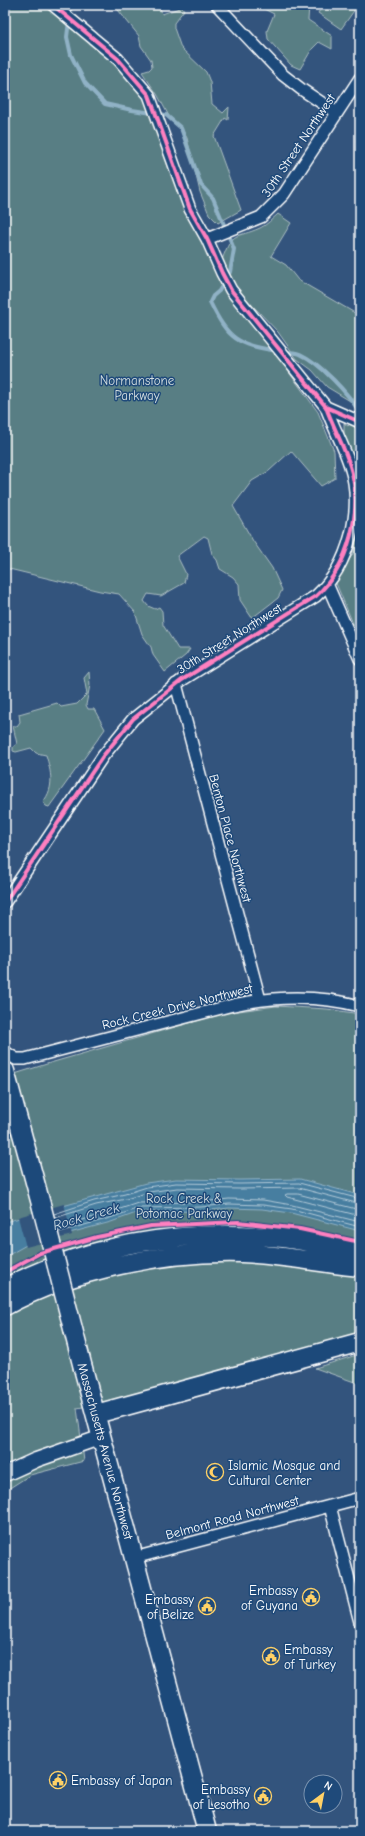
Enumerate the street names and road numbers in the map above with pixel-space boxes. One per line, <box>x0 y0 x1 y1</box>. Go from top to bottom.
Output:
street label: 30th Street Northwest <box>258 90 339 200</box>
street label: 30th Street Northwest <box>174 599 286 677</box>
street label: Benton Place Northwest <box>206 772 255 905</box>
street label: Rock Creek Drive Northwest <box>100 980 255 1032</box>
street label: Massachusetts Avenue Northwest <box>75 1361 137 1542</box>
street label: Belmont Road Northwest <box>164 1492 302 1542</box>

